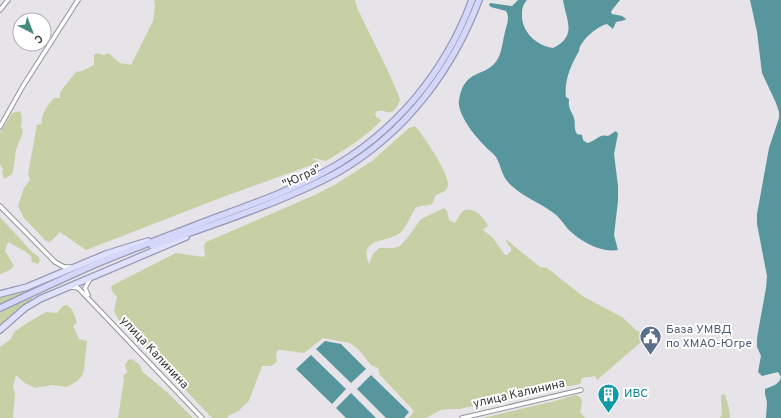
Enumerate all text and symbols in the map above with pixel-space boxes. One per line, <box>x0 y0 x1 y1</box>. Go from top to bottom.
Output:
north arrow <box>12 12 52 52</box>
text: С <box>31 31 45 46</box>
street label: "Югра" <box>280 161 324 193</box>
street label: улица Калинина <box>116 313 192 393</box>
place label: База УМВД по ХМАО-Югре <box>666 322 752 352</box>
public building icon: База УМВД по ХМАО-Югре <box>638 324 664 357</box>
street label: улица Калинина <box>471 376 567 412</box>
building icon: ИВС <box>595 381 621 414</box>
place label: ИВС <box>624 386 648 402</box>

